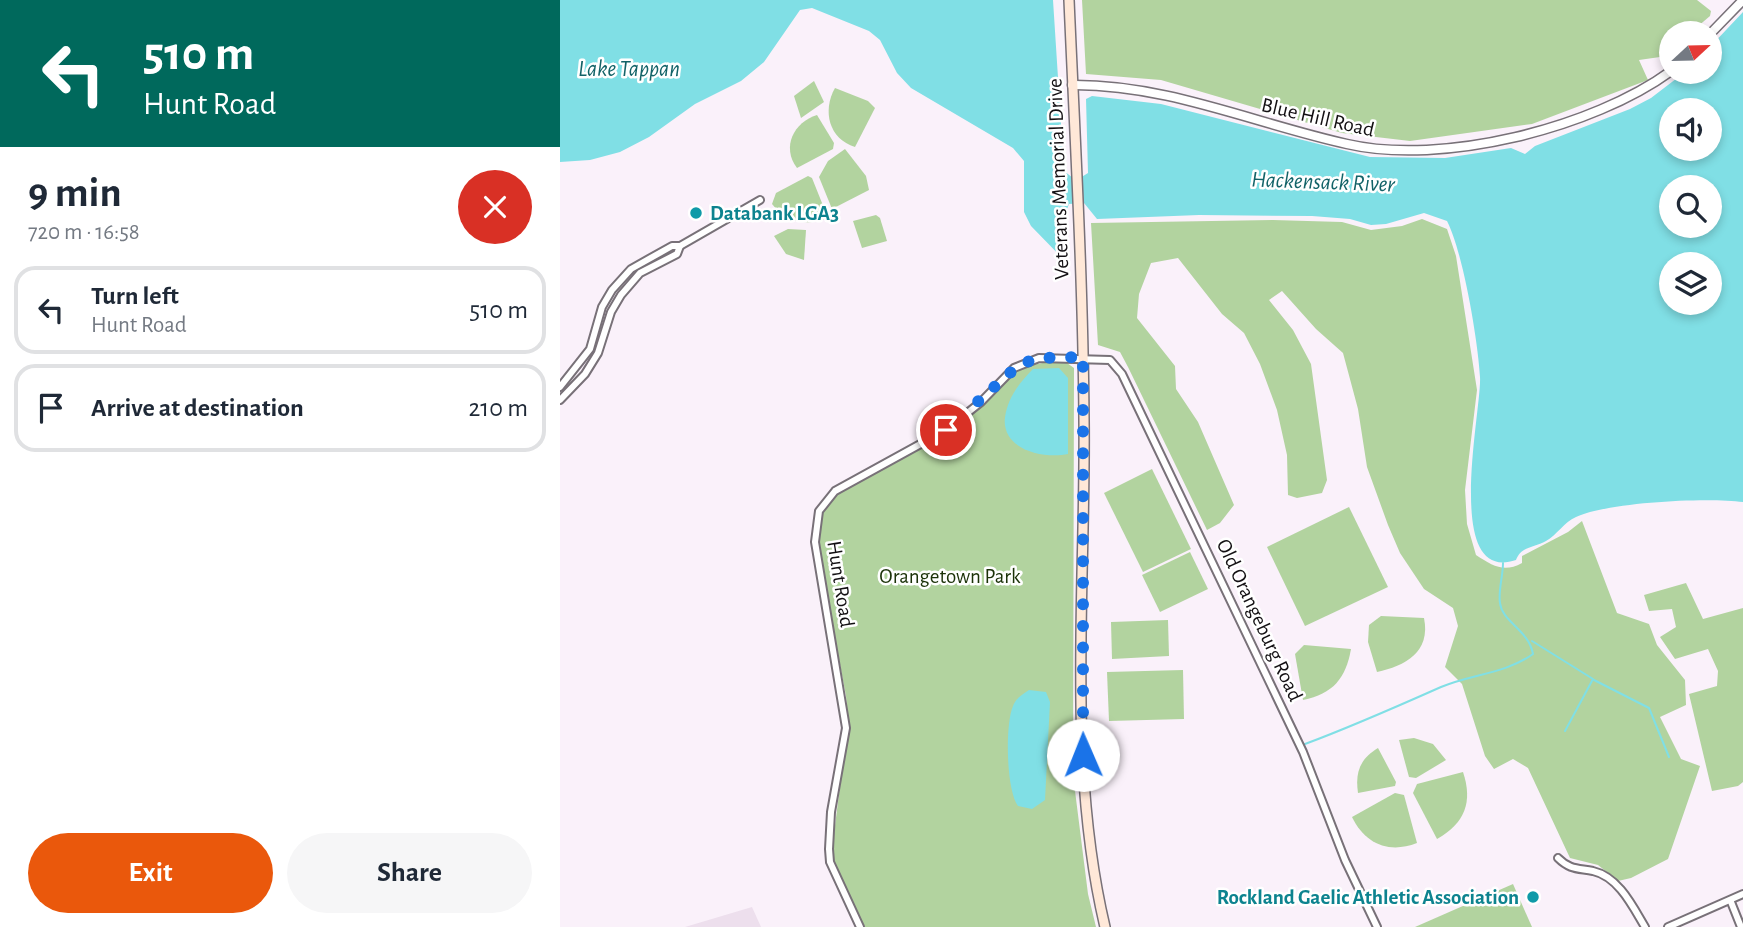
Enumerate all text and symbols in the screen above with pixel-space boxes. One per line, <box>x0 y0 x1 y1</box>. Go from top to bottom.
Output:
north arrow <box>1659 21 1722 84</box>
map controls <box>1659 21 1722 315</box>
icon: left <box>28 28 119 119</box>
text: 510 m <box>143 30 254 79</box>
water label: Lake Tappan <box>578 58 680 81</box>
street label: Veterans Memorial Drive <box>1044 78 1073 280</box>
text: Hunt Road <box>143 88 276 120</box>
street label: Blue Hill Road <box>1259 94 1377 141</box>
button: sound <box>1659 98 1722 161</box>
water label: Hackensack River <box>1251 168 1396 197</box>
button: close <box>458 170 532 244</box>
text: 9 min <box>28 172 122 214</box>
button: search <box>1659 175 1722 238</box>
place label: Databank LGA3 <box>710 203 839 224</box>
marker: Databank LGA3 <box>688 205 704 221</box>
text: 720 m · 16:58 <box>28 221 140 244</box>
button: layers <box>1659 252 1722 315</box>
text: Turn left <box>91 283 179 309</box>
icon: left <box>32 291 70 329</box>
text: 510 m <box>469 297 528 323</box>
text: Hunt Road <box>91 314 187 337</box>
icon: arrive <box>32 389 70 427</box>
text: Arrive at destination <box>91 395 304 421</box>
text: 210 m <box>468 395 528 421</box>
pin <box>916 400 976 460</box>
icon: arrive <box>927 411 965 449</box>
street label: Old Orangeburg Road <box>1213 536 1306 705</box>
street label: Hunt Road <box>823 539 858 629</box>
park label: Orangetown Park <box>879 566 1021 587</box>
position arrow <box>1046 718 1120 792</box>
button: Exit <box>28 833 273 913</box>
button: Share <box>287 833 532 913</box>
place label: Rockland Gaelic Athletic Association <box>1217 887 1519 908</box>
marker: Rockland Gaelic Athletic Association <box>1525 889 1541 905</box>

